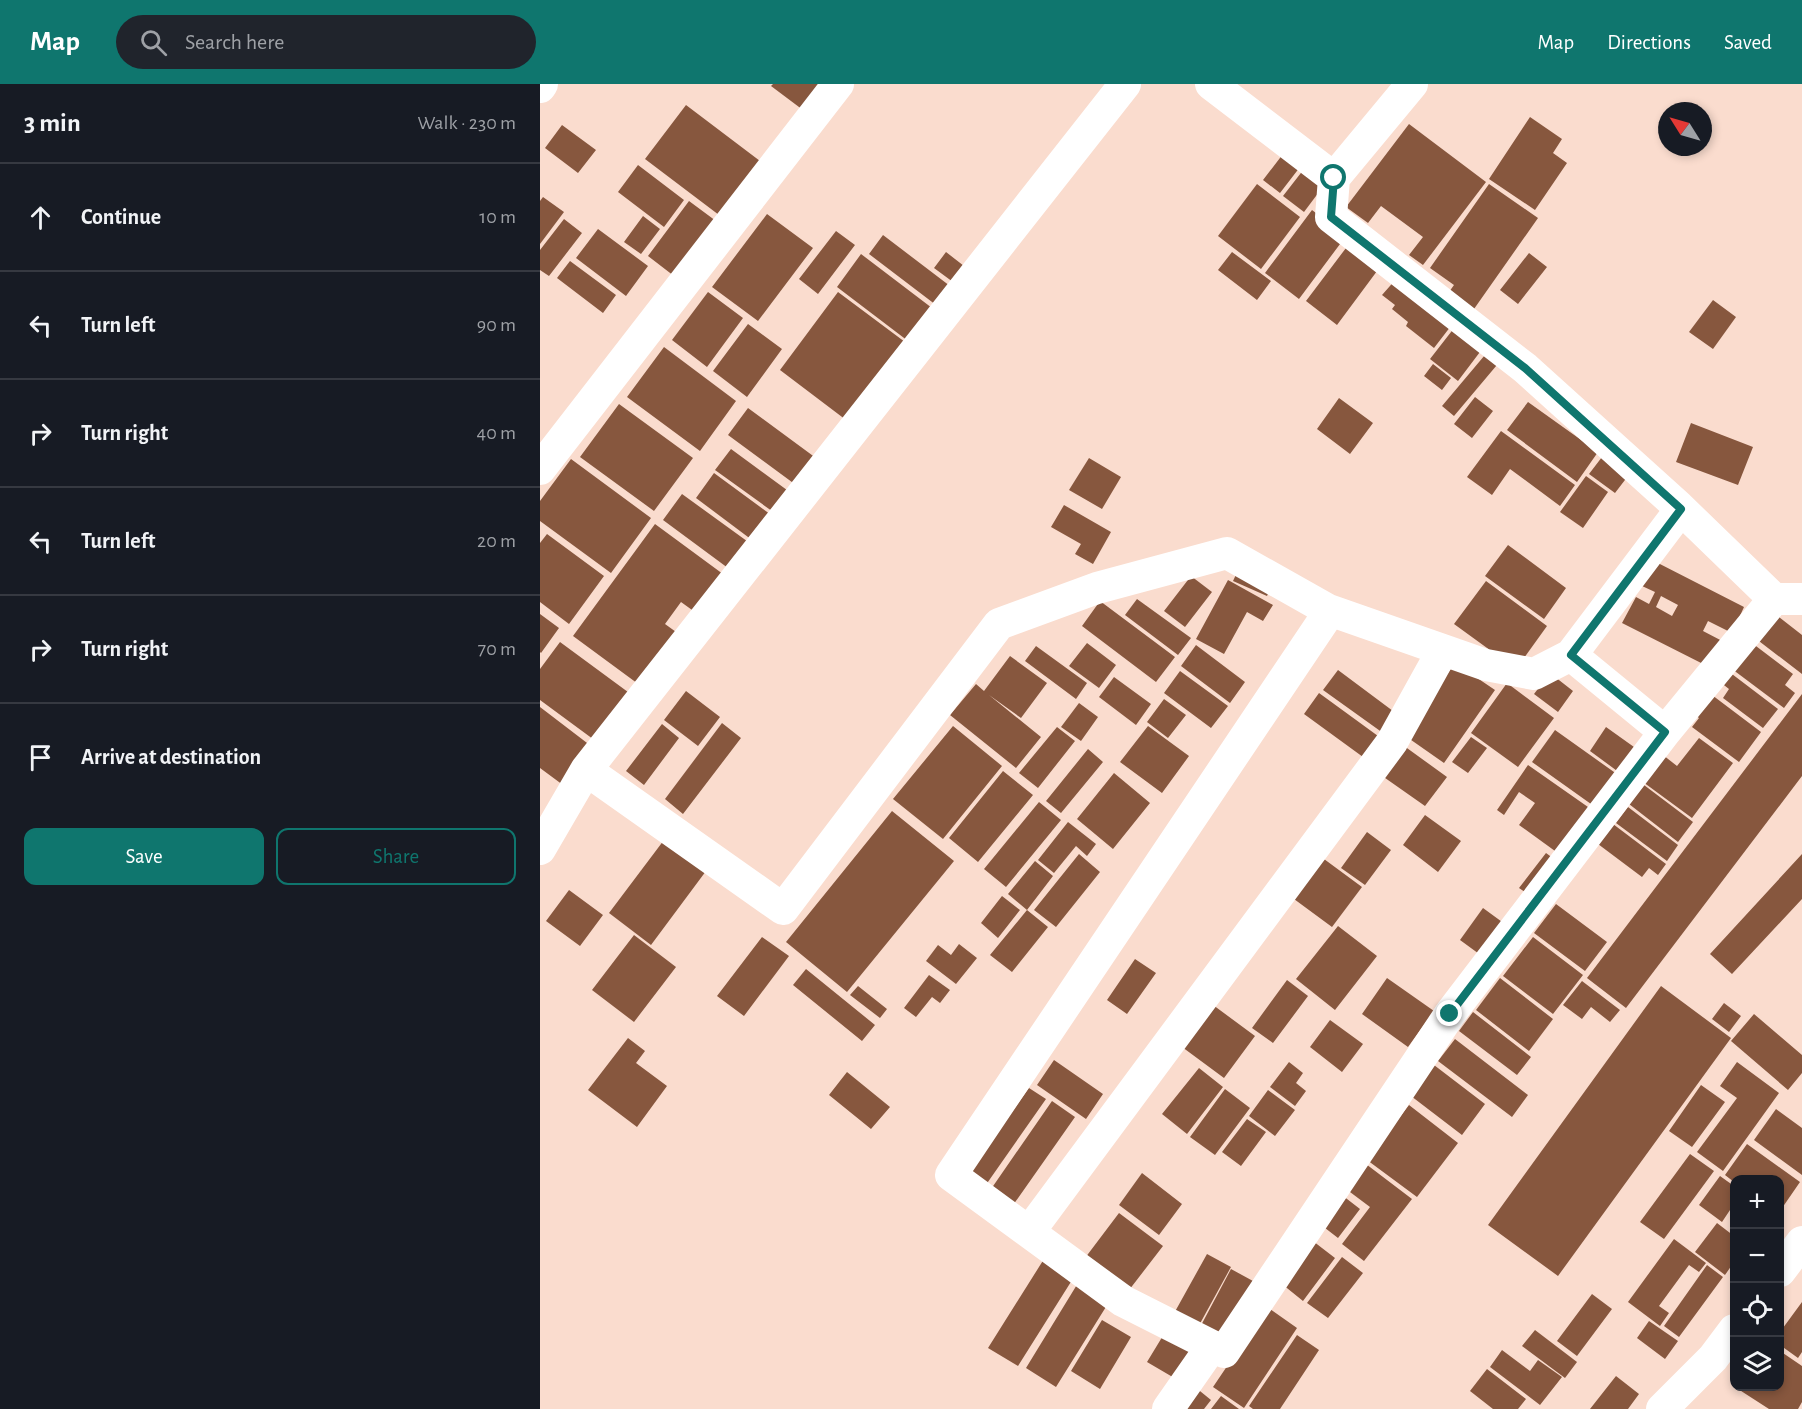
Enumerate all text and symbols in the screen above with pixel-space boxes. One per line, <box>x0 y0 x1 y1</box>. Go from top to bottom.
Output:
search box <box>116 15 536 69</box>
icon: search <box>137 26 170 59</box>
text: Map <box>30 28 80 56</box>
text: Search here <box>185 31 284 53</box>
text: Map <box>1538 32 1574 53</box>
text: Directions <box>1607 32 1691 53</box>
text: Saved <box>1724 32 1772 53</box>
north arrow <box>1658 102 1712 156</box>
text: 3 min <box>24 110 81 136</box>
text: Walk · 230 m <box>418 113 516 133</box>
route start <box>1320 164 1346 190</box>
icon: ahead <box>24 201 57 234</box>
text: Continue <box>81 206 161 228</box>
text: 10 m <box>479 207 516 227</box>
icon: left <box>24 309 57 342</box>
text: Turn left <box>81 314 155 336</box>
text: 90 m <box>477 315 516 335</box>
icon: right <box>24 417 57 450</box>
text: Turn right <box>81 422 168 444</box>
text: 40 m <box>477 423 516 443</box>
icon: left <box>24 525 57 558</box>
text: Turn left <box>81 530 155 552</box>
text: 20 m <box>477 531 516 551</box>
icon: right <box>24 633 57 666</box>
text: Turn right <box>81 638 168 660</box>
text: 70 m <box>478 639 516 659</box>
icon: arrive <box>24 741 57 774</box>
text: Arrive at destination <box>81 746 261 768</box>
button: Save <box>24 828 264 885</box>
button: Share <box>276 828 516 885</box>
route end <box>1436 1000 1462 1026</box>
map controls <box>1730 1175 1784 1391</box>
button: + <box>1730 1175 1784 1229</box>
button: − <box>1730 1229 1784 1283</box>
button: locate <box>1730 1283 1784 1337</box>
button: layers <box>1730 1337 1784 1391</box>

